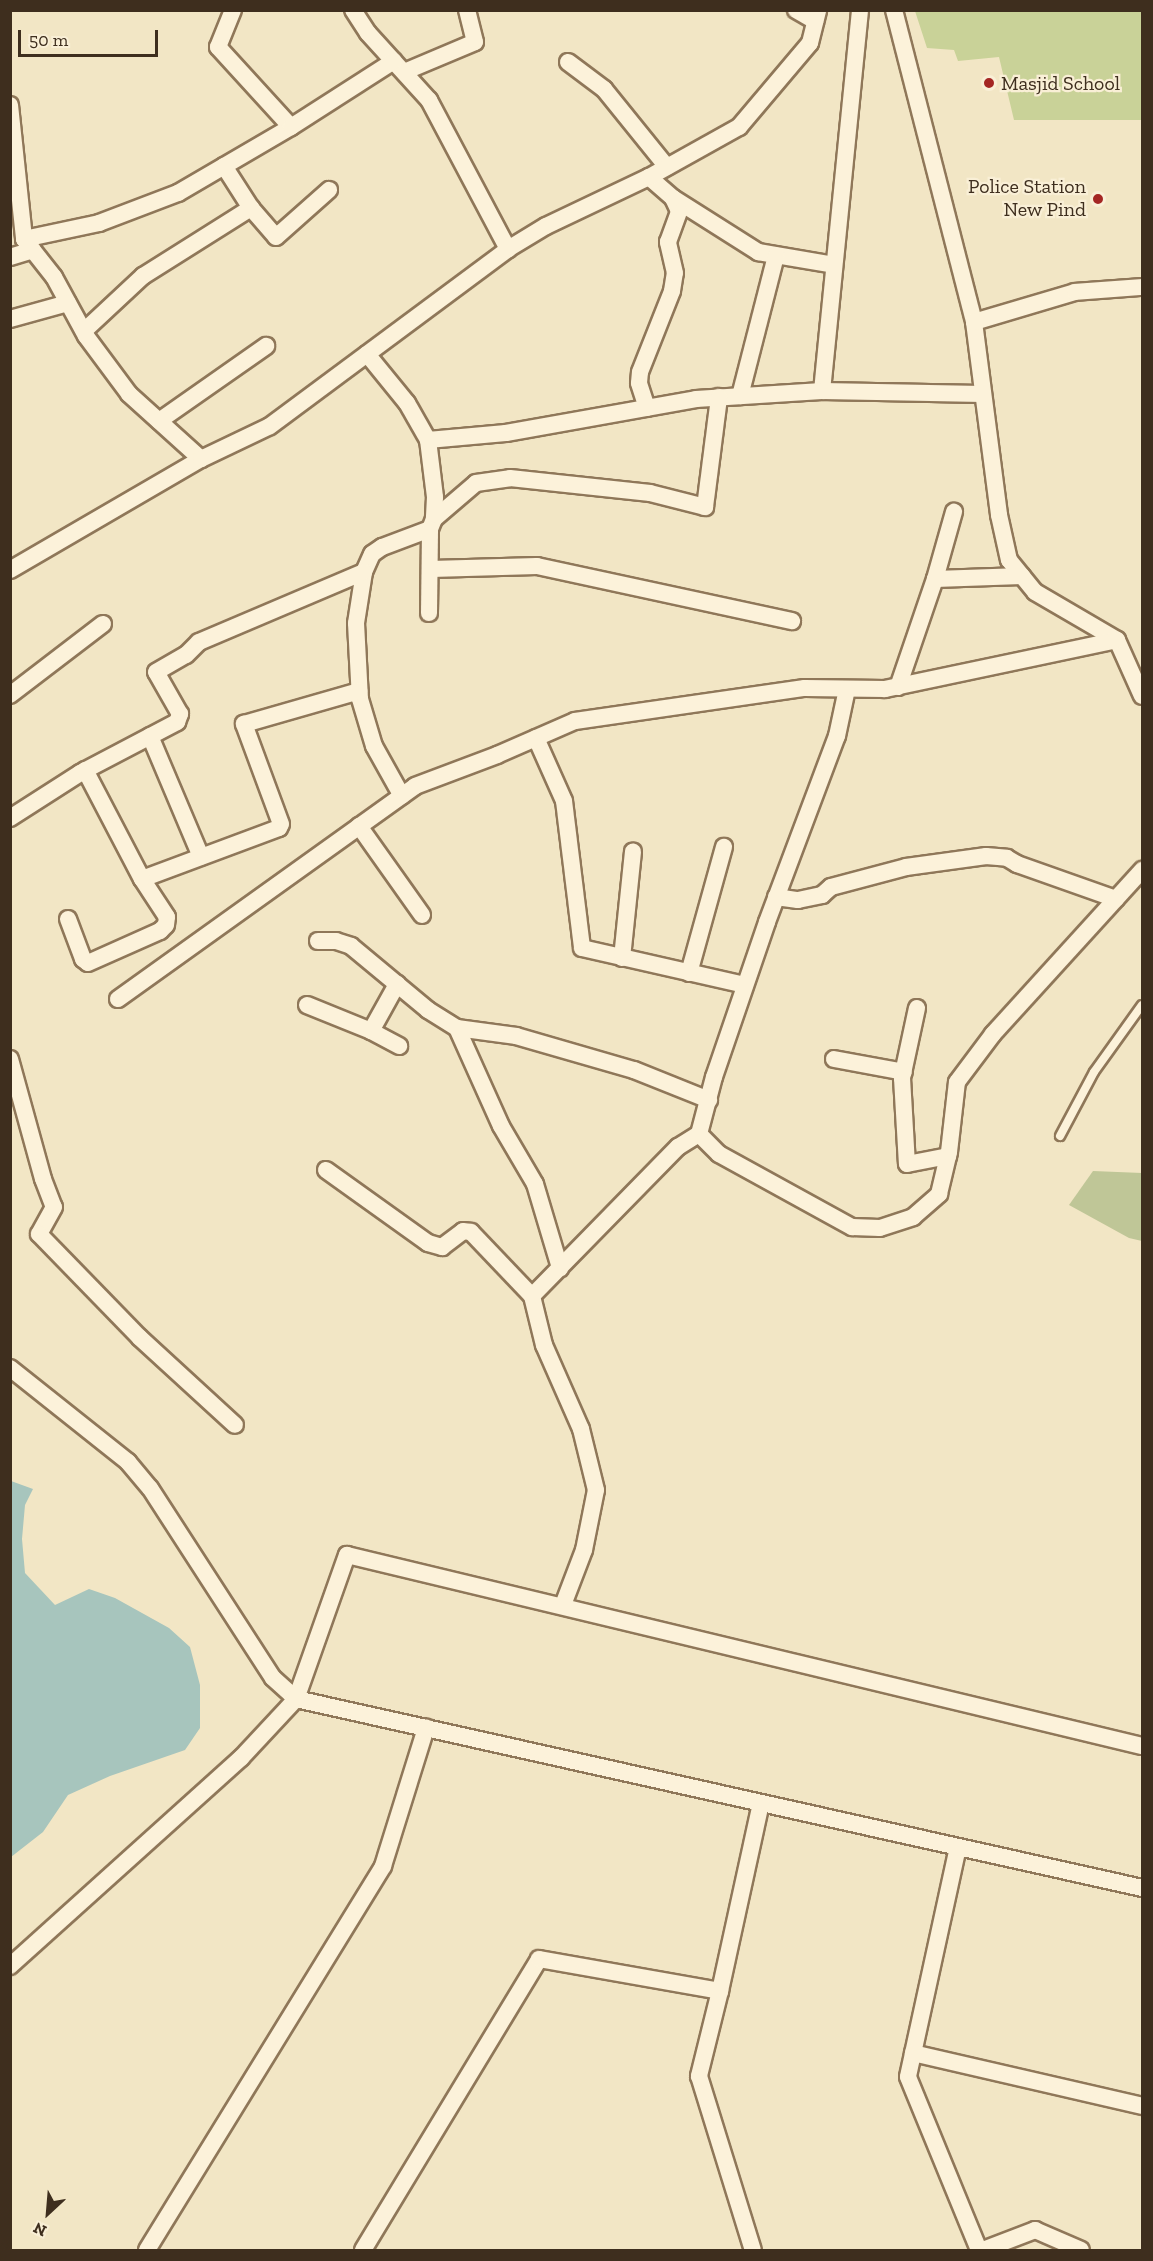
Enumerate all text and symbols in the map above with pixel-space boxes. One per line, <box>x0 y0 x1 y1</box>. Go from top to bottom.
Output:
scale bar <box>21 18 160 56</box>
text: 50 m <box>29 29 68 51</box>
place label: Masjid School <box>1001 71 1120 95</box>
marker: Masjid School <box>982 76 996 90</box>
place label: Police Station New Pind <box>968 175 1086 222</box>
marker: Police Station New Pind <box>1091 192 1105 206</box>
north arrow <box>18 2183 78 2243</box>
text: N <box>30 2218 50 2241</box>

